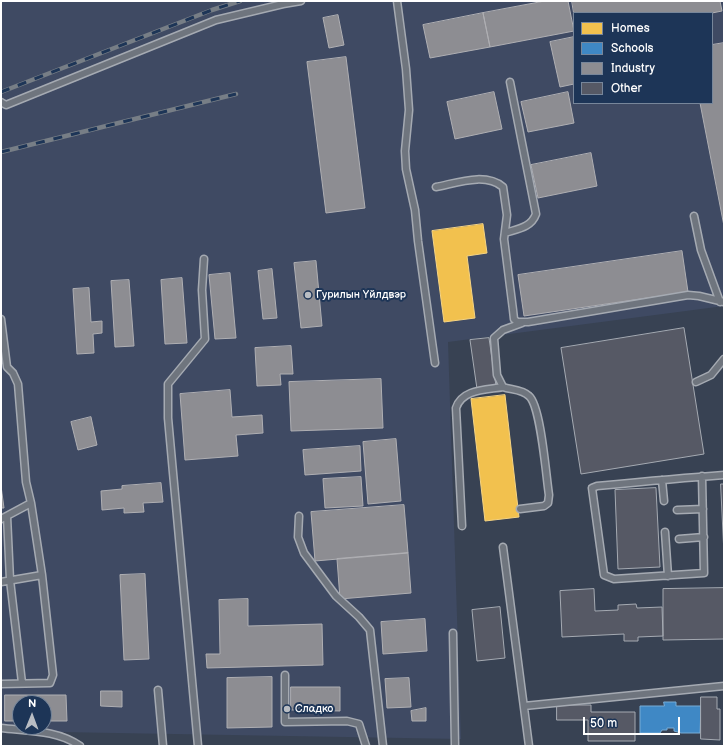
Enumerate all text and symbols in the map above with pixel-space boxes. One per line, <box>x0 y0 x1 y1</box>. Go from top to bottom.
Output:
legend <box>573 12 713 104</box>
text: Homes <box>611 21 650 36</box>
text: Schools <box>611 41 654 56</box>
text: Industry <box>611 61 655 76</box>
text: Other <box>611 81 642 96</box>
place label: Гурилын Үйлдвэр <box>316 288 406 302</box>
marker: Гурилын Үйлдвэр <box>303 290 313 300</box>
north arrow <box>12 695 52 735</box>
text: N <box>28 697 36 710</box>
place label: Сладко <box>295 702 333 716</box>
marker: Сладко <box>282 704 292 714</box>
scale bar <box>585 709 682 735</box>
text: 50 m <box>590 716 617 731</box>

